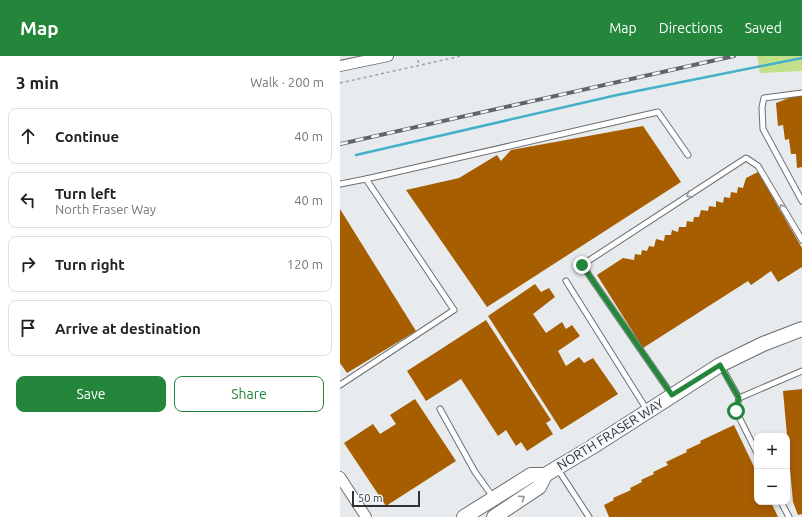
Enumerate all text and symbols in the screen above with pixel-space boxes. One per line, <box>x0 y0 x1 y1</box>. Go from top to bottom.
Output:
text: Map <box>20 17 59 39</box>
text: Map <box>609 20 637 36</box>
text: Directions <box>659 20 723 36</box>
text: Saved <box>745 20 782 36</box>
text: 3 min <box>16 73 59 92</box>
text: Walk · 200 m <box>250 75 324 89</box>
icon: ahead <box>17 125 39 147</box>
text: Continue <box>55 128 119 145</box>
text: 40 m <box>294 129 323 143</box>
text: Turn left <box>55 185 116 202</box>
icon: left <box>17 189 39 211</box>
one-way arrow <box>686 190 693 198</box>
text: 40 m <box>294 193 323 207</box>
text: North Fraser Way <box>55 202 156 216</box>
one-way arrow <box>779 204 787 211</box>
icon: right <box>17 253 39 275</box>
text: Turn right <box>55 256 125 273</box>
route end <box>573 256 591 274</box>
text: 120 m <box>287 257 323 271</box>
icon: arrive <box>17 317 39 339</box>
text: Arrive at destination <box>55 320 201 337</box>
button: Save <box>16 376 166 412</box>
button: Share <box>174 376 324 412</box>
street label: NORTH FRASER WAY <box>554 395 666 472</box>
route start <box>727 402 745 420</box>
map controls <box>754 433 790 505</box>
button: + <box>754 433 790 469</box>
button: − <box>754 469 790 505</box>
scale bar <box>352 489 420 508</box>
text: 50 m <box>358 492 382 504</box>
one-way arrow <box>518 495 525 503</box>

